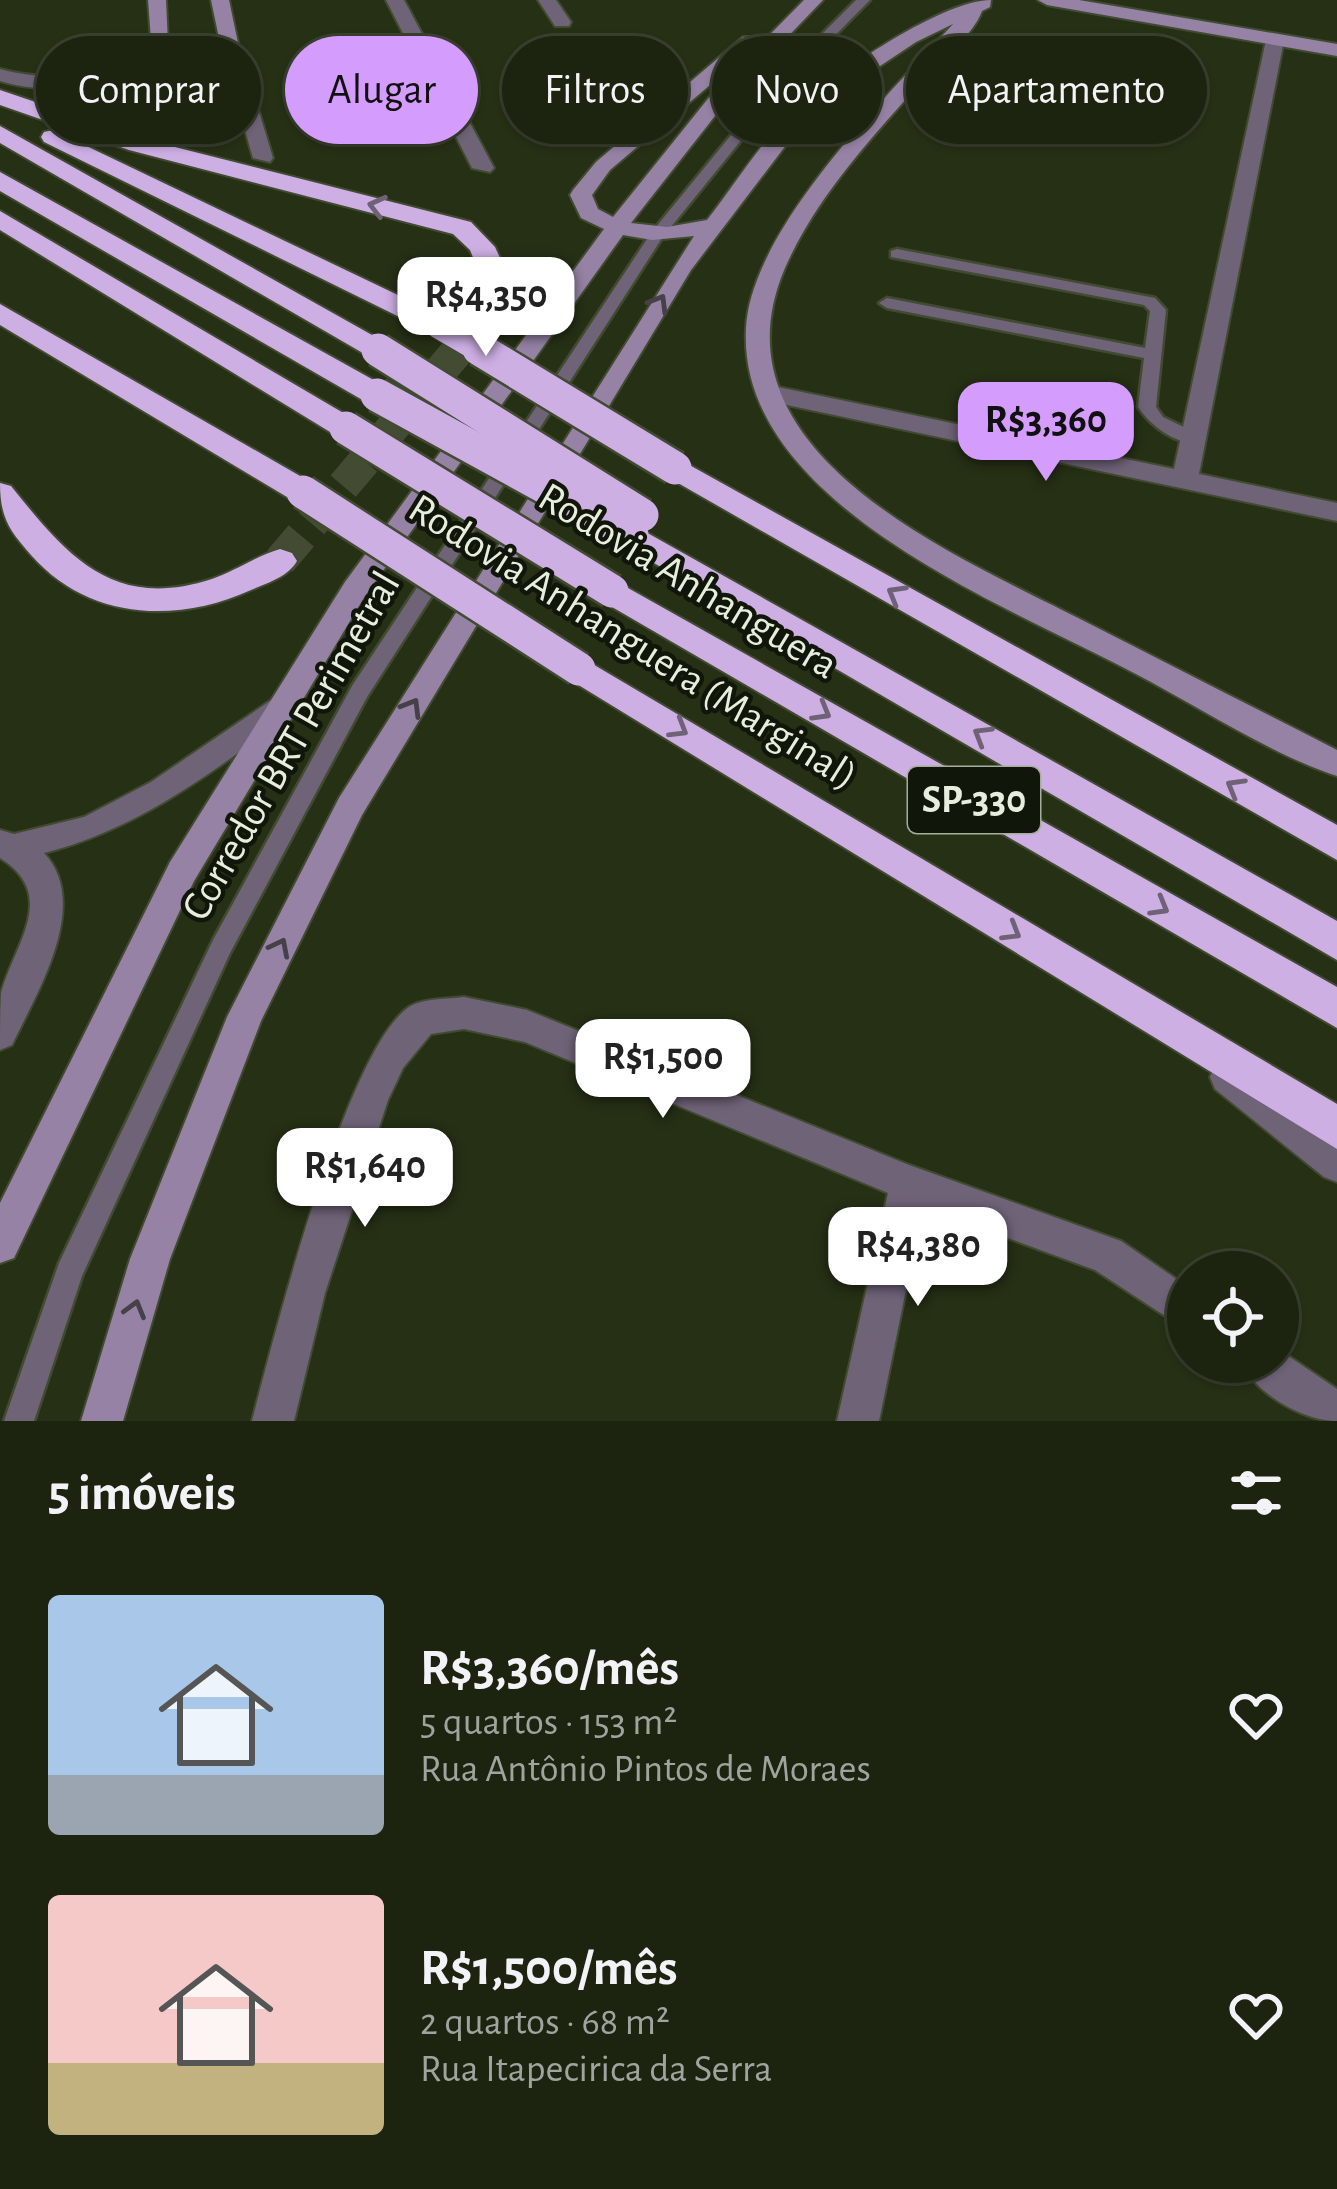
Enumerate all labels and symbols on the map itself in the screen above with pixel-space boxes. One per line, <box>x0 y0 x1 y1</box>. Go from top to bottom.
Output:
one-way arrow <box>367 195 387 220</box>
pin: R$4,350 <box>375 257 597 359</box>
one-way arrow <box>645 294 667 316</box>
pin: R$3,360 <box>935 382 1157 484</box>
street label: Rodovia Anhanguera <box>531 475 845 687</box>
street label: Rodovia Anhanguera (Marginal) <box>402 487 864 797</box>
street label: Corredor BRT Perimetral <box>174 565 408 927</box>
one-way arrow <box>887 585 909 608</box>
one-way arrow <box>398 698 420 720</box>
one-way arrow <box>809 698 831 721</box>
one-way arrow <box>666 715 688 737</box>
one-way arrow <box>973 727 995 749</box>
road number: SP-330 <box>908 767 1040 833</box>
one-way arrow <box>1226 778 1248 801</box>
one-way arrow <box>1147 892 1169 915</box>
one-way arrow <box>999 918 1021 940</box>
one-way arrow <box>265 938 289 959</box>
pin: R$1,500 <box>552 1019 774 1121</box>
pin: R$1,640 <box>254 1128 476 1230</box>
pin: R$4,380 <box>807 1207 1029 1309</box>
one-way arrow <box>121 1299 146 1320</box>

